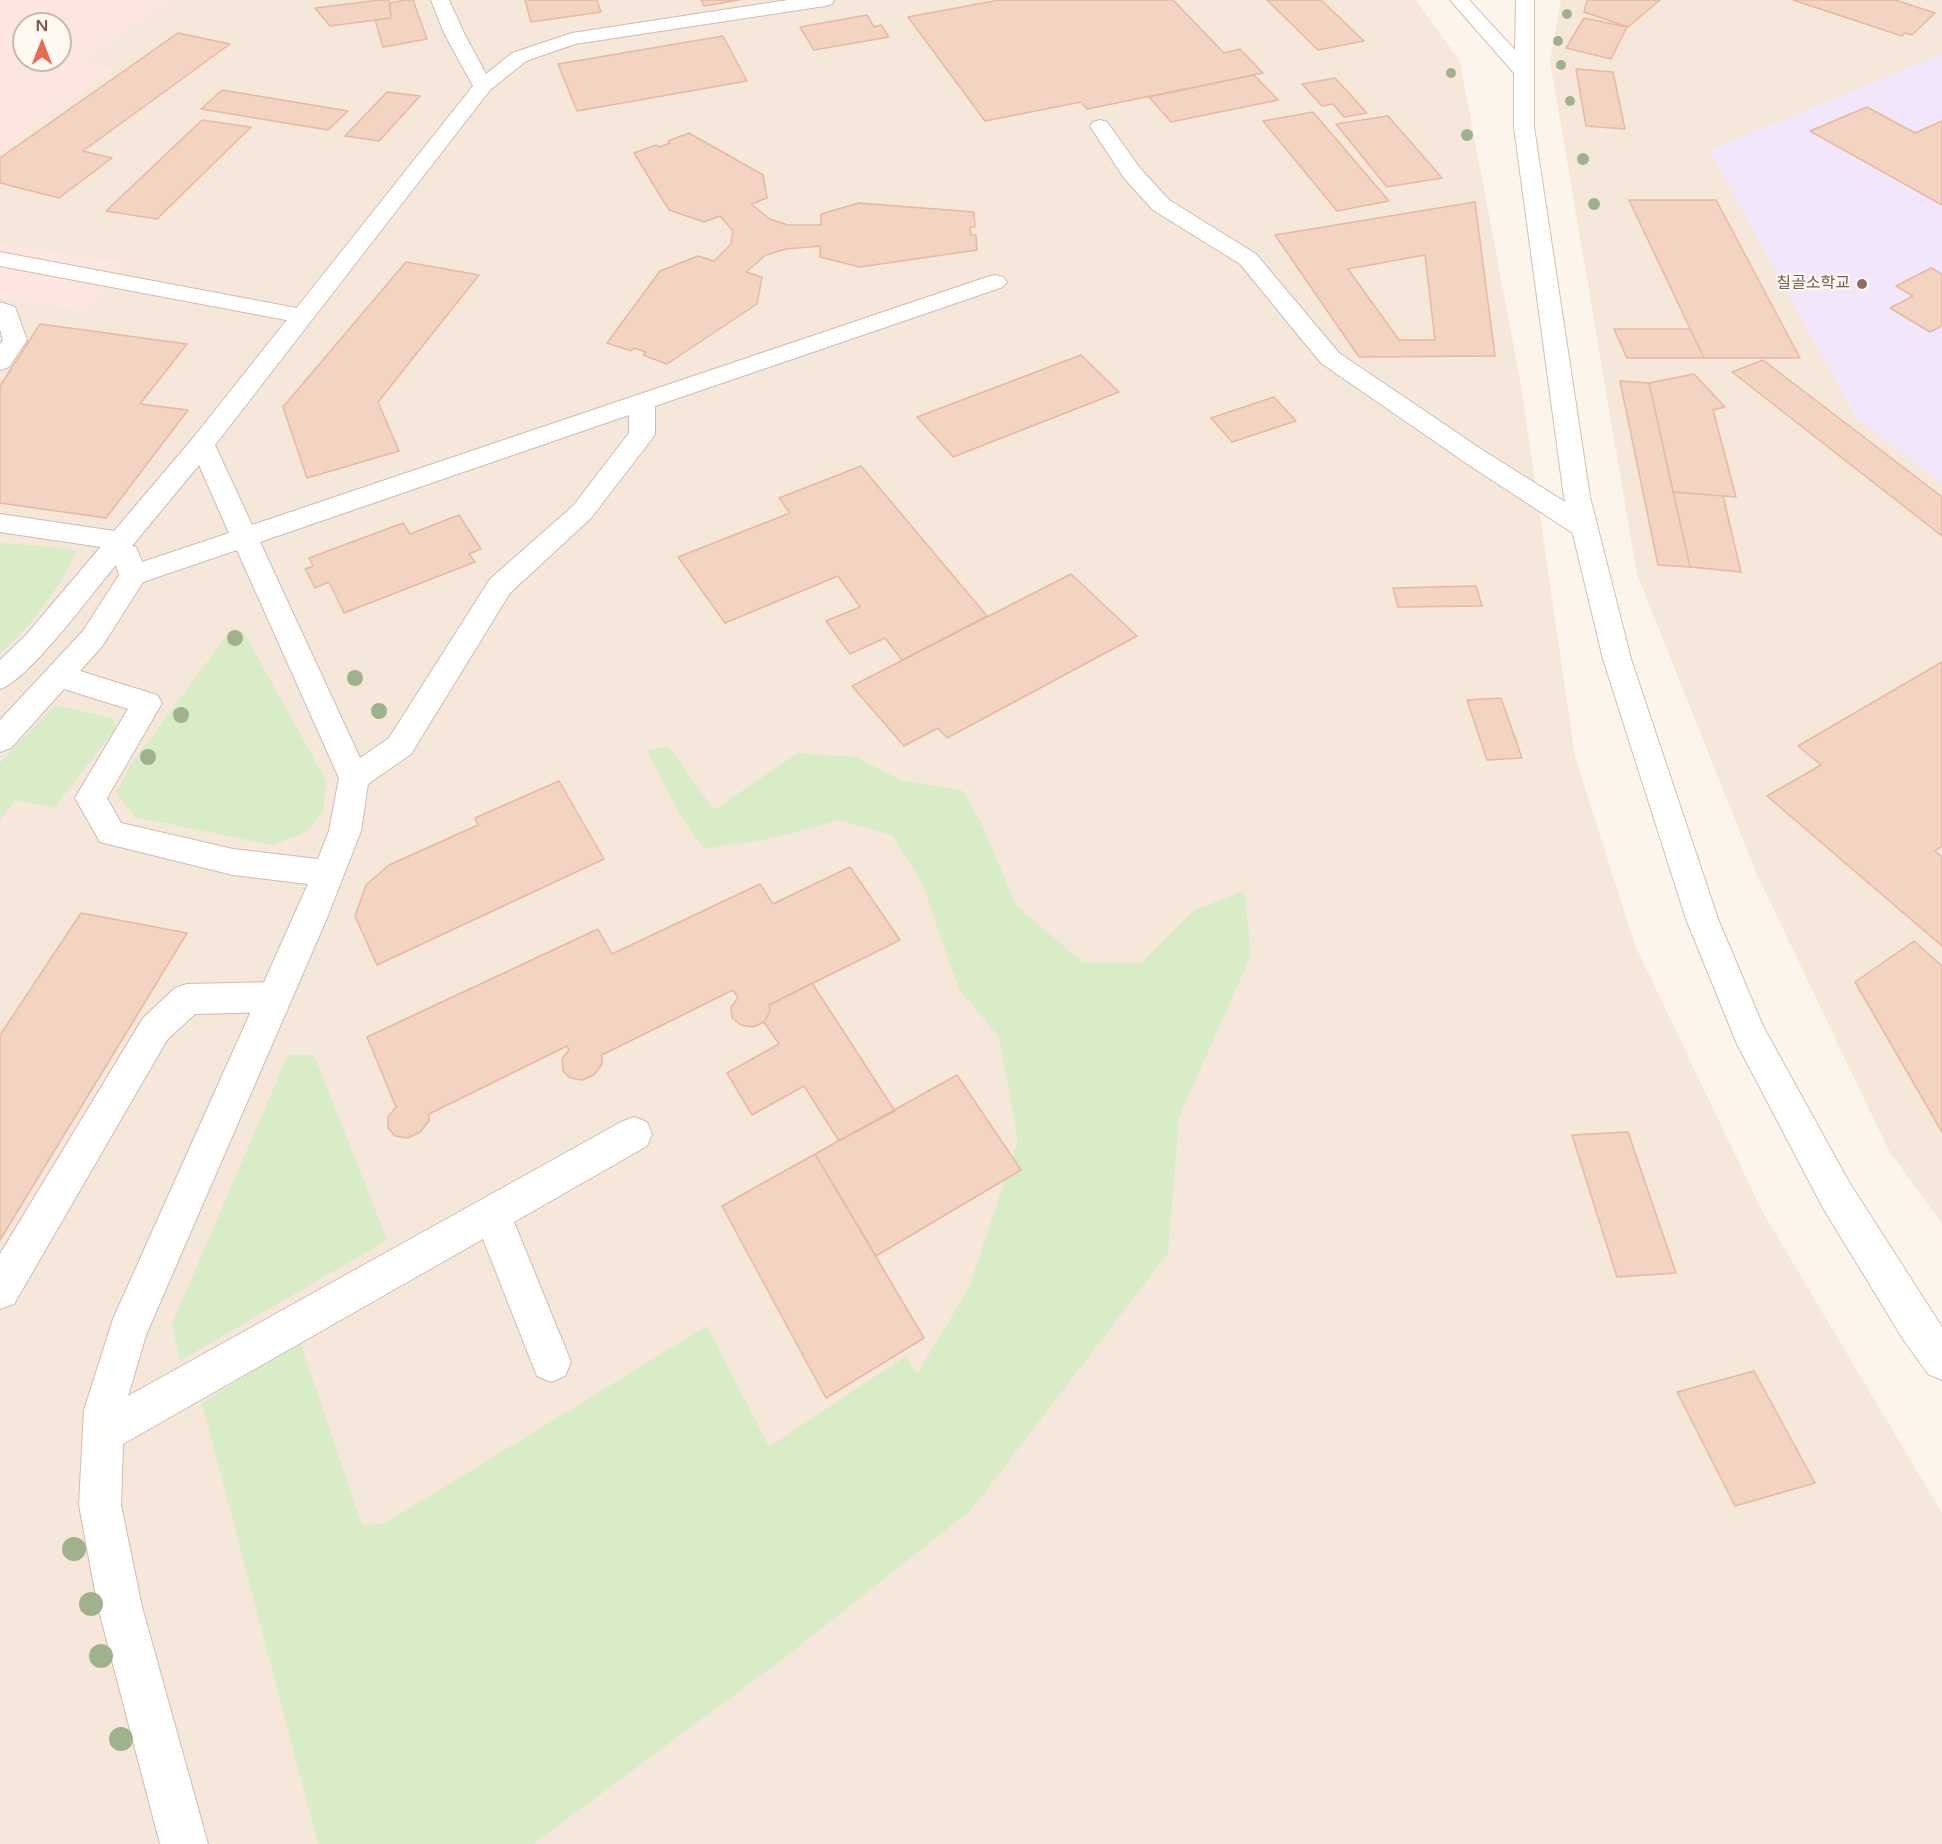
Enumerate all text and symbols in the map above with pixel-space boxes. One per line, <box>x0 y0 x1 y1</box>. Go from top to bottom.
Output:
north arrow <box>12 12 72 72</box>
text: N <box>36 16 48 36</box>
place label: 칠골소학교 <box>1776 274 1850 294</box>
marker: 칠골소학교 <box>1855 277 1869 291</box>

